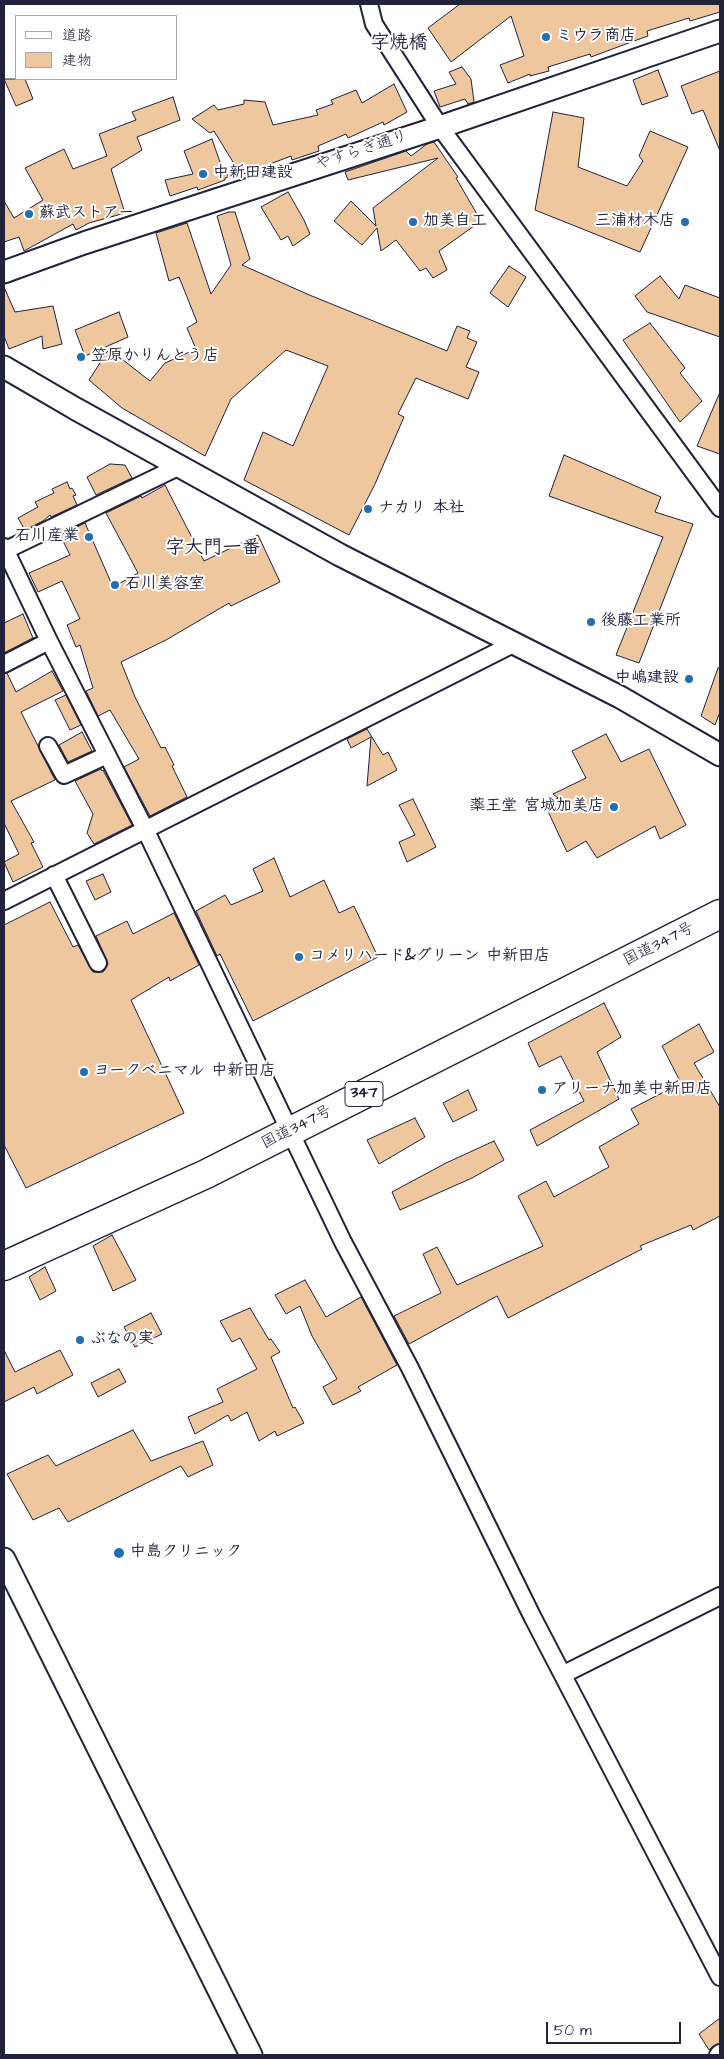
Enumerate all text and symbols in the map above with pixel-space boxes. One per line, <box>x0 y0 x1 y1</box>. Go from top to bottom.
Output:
legend <box>15 15 178 80</box>
text: 道路 <box>62 25 92 46</box>
place label: ミウラ商店 <box>556 27 636 47</box>
marker: ミウラ商店 <box>540 31 552 43</box>
district label: 字焼橋 <box>371 33 427 55</box>
text: 建物 <box>62 50 92 71</box>
street label: やすらぎ通り <box>313 127 411 175</box>
place label: 中新田建設 <box>213 164 293 184</box>
marker: 中新田建設 <box>197 168 209 180</box>
place label: 蘇武ストアー <box>39 204 134 224</box>
marker: 蘇武ストアー <box>23 208 35 220</box>
place label: 加美自工 <box>423 212 487 232</box>
place label: 三浦材木店 <box>595 212 675 232</box>
marker: 加美自工 <box>407 216 419 228</box>
marker: 三浦材木店 <box>679 216 691 228</box>
place label: 笠原かりんとう店 <box>91 347 219 367</box>
marker: 笠原かりんとう店 <box>75 351 87 363</box>
place label: ナカリ 本社 <box>378 499 464 519</box>
marker: ナカリ 本社 <box>362 503 374 515</box>
place label: 石川産業 <box>15 527 79 547</box>
marker: 石川産業 <box>83 531 95 543</box>
district label: 字大門一番 <box>166 538 260 560</box>
place label: 石川美容室 <box>125 575 205 595</box>
marker: 石川美容室 <box>109 579 121 591</box>
place label: 後藤工業所 <box>601 612 681 632</box>
marker: 後藤工業所 <box>585 616 597 628</box>
place label: 中嶋建設 <box>615 669 679 689</box>
marker: 中嶋建設 <box>683 673 695 685</box>
place label: 薬王堂 宮城加美店 <box>470 797 604 817</box>
marker: 薬王堂 宮城加美店 <box>608 801 620 813</box>
street label: 国道347号 <box>620 919 698 971</box>
place label: コメリハード&グリーン 中新田店 <box>309 947 550 967</box>
marker: コメリハード&グリーン 中新田店 <box>293 951 305 963</box>
place label: ヨークベニマル 中新田店 <box>94 1062 275 1082</box>
marker: ヨークベニマル 中新田店 <box>78 1066 90 1078</box>
place label: アリーナ加美中新田店 <box>552 1080 712 1100</box>
road number: 347 <box>345 1082 383 1106</box>
marker: アリーナ加美中新田店 <box>536 1084 548 1096</box>
street label: 国道347号 <box>258 1102 336 1154</box>
place label: ぶなの実 <box>90 1330 154 1350</box>
marker: ぶなの実 <box>74 1334 86 1346</box>
place label: 中島クリニック <box>130 1543 242 1563</box>
marker: 中島クリニック <box>112 1546 126 1560</box>
scale bar <box>549 2012 684 2044</box>
text: 50 m <box>554 2020 592 2041</box>

